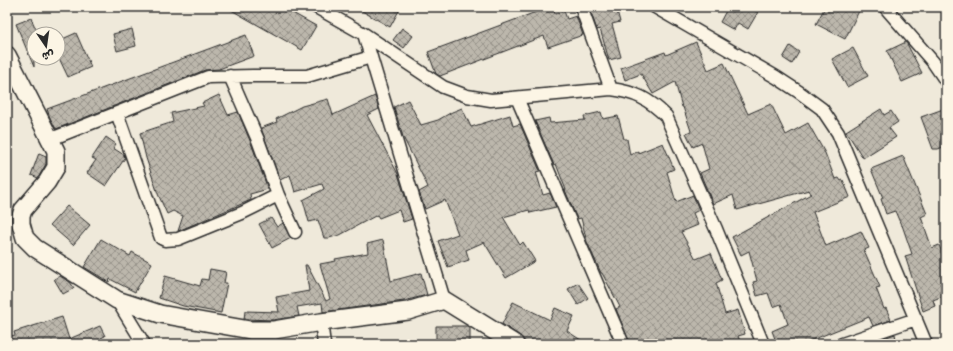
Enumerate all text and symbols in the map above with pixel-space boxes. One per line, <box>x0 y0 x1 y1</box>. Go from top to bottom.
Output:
north arrow <box>26 26 66 66</box>
text: ش <box>41 48 55 63</box>

